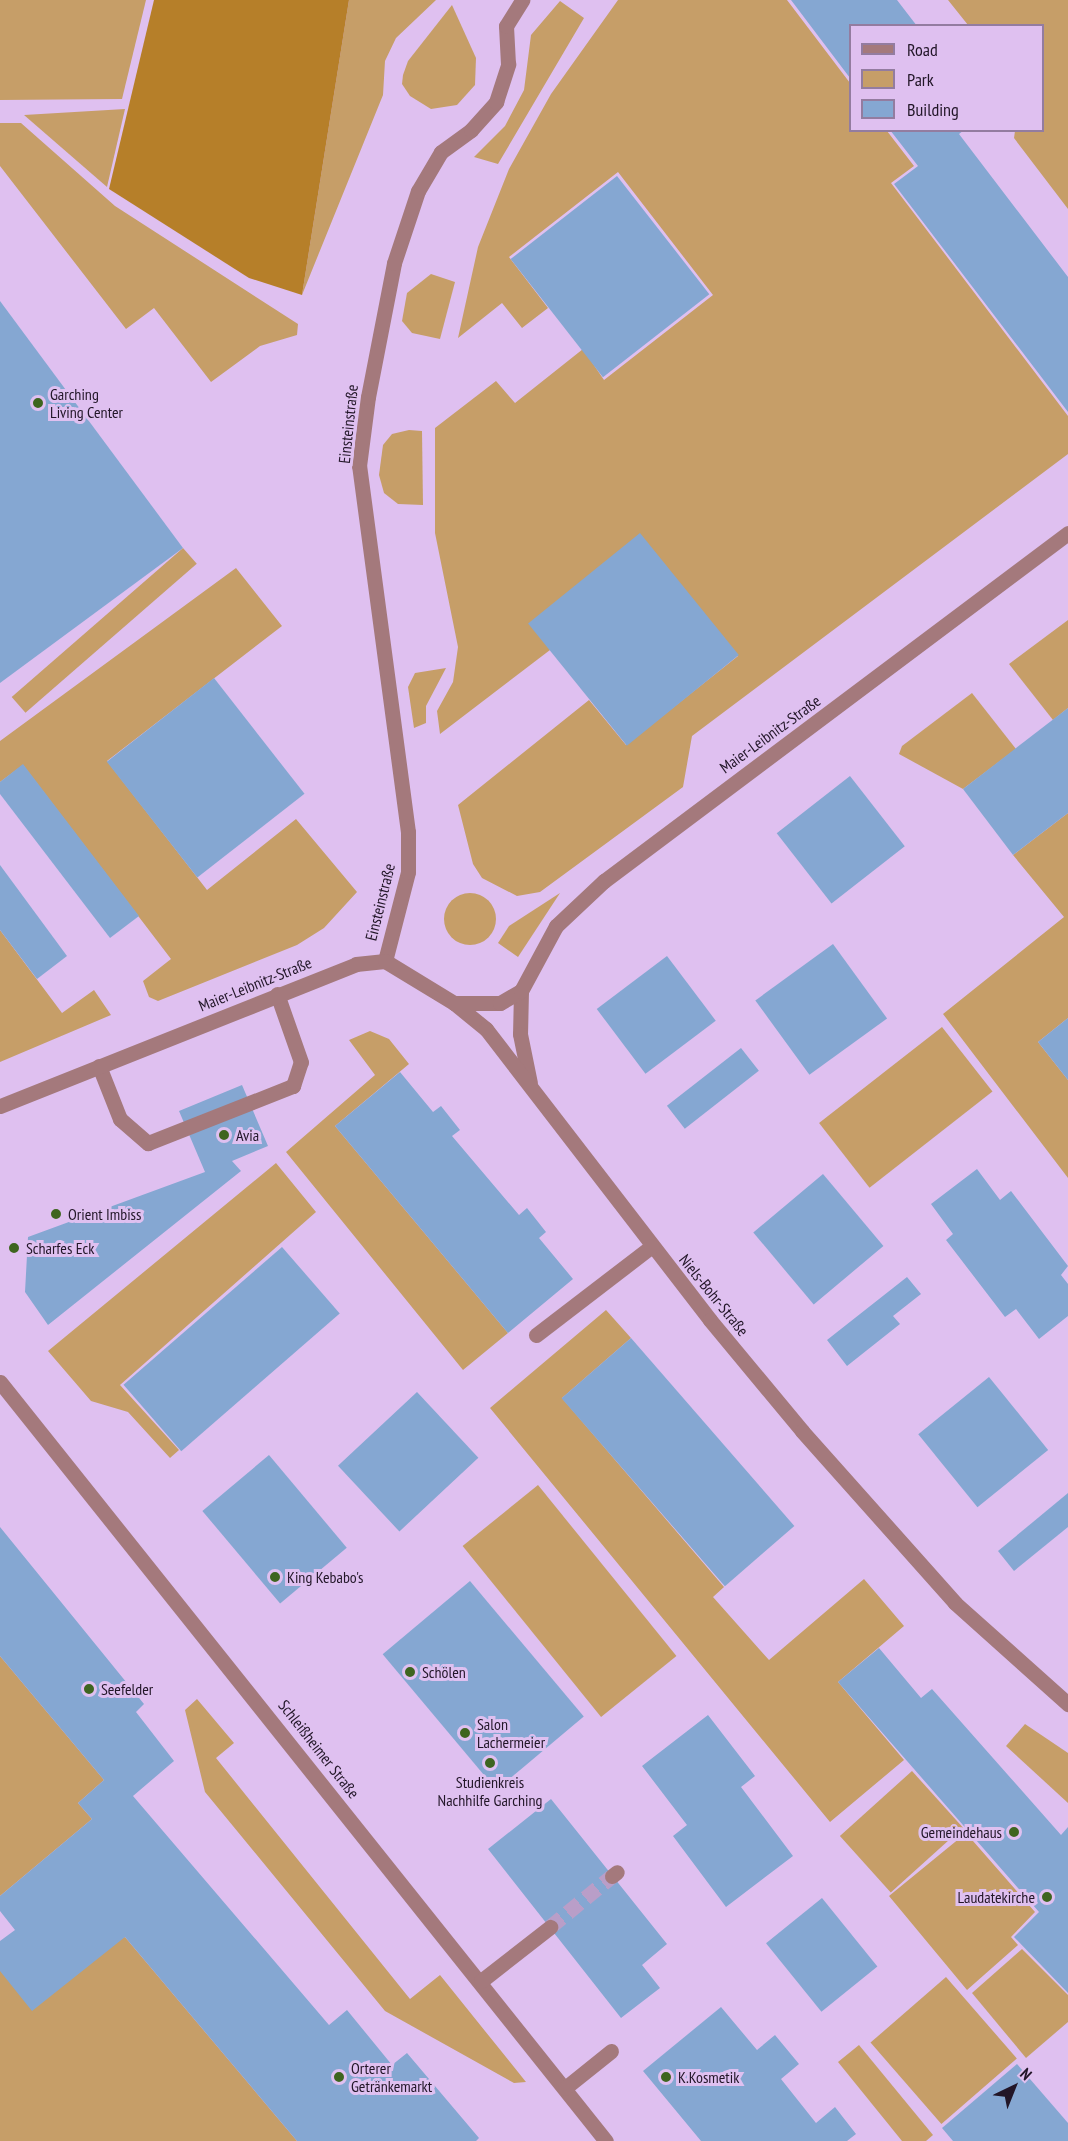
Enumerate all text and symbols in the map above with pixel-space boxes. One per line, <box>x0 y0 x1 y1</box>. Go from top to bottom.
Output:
legend <box>849 24 1044 132</box>
text: Road <box>907 38 938 61</box>
text: Park <box>907 68 934 91</box>
text: Building <box>907 98 959 121</box>
place label: Garching Living Center <box>50 384 123 422</box>
street label: Einsteinstraße <box>334 384 362 464</box>
marker: Garching Living Center <box>31 396 45 410</box>
street label: Maier-Leibnitz-Straße <box>716 691 824 777</box>
street label: Einsteinstraße <box>361 861 399 943</box>
street label: Maier-Leibnitz-Straße <box>196 953 314 1015</box>
place label: Avia <box>236 1125 259 1145</box>
marker: Avia <box>217 1128 231 1142</box>
place label: Orient Imbiss <box>68 1204 141 1224</box>
marker: Orient Imbiss <box>49 1207 63 1221</box>
place label: Scharfes Eck <box>26 1238 95 1258</box>
marker: Scharfes Eck <box>7 1241 21 1255</box>
street label: Niels-Bohr-Straße <box>675 1250 753 1340</box>
place label: King Kebabo's <box>287 1567 363 1587</box>
marker: King Kebabo's <box>268 1570 282 1584</box>
place label: Schölen <box>422 1662 466 1682</box>
marker: Schölen <box>403 1665 417 1679</box>
place label: Seefelder <box>101 1679 153 1699</box>
marker: Seefelder <box>82 1682 96 1696</box>
street label: Schleißheimer Straße <box>275 1696 363 1802</box>
place label: Salon Lachermeier <box>477 1714 545 1752</box>
marker: Salon Lachermeier <box>458 1726 472 1740</box>
marker: Studienkreis Nachhilfe Garching <box>483 1756 497 1770</box>
place label: Studienkreis Nachhilfe Garching <box>438 1772 542 1810</box>
place label: Gemeindehaus <box>921 1822 1002 1842</box>
marker: Gemeindehaus <box>1007 1825 1021 1839</box>
place label: Laudatekirche <box>958 1887 1035 1907</box>
marker: Laudatekirche <box>1040 1890 1054 1904</box>
north arrow <box>984 2057 1044 2117</box>
place label: Orterer Getränkemarkt <box>351 2058 432 2096</box>
text: N <box>1016 2064 1036 2084</box>
place label: K.Kosmetik <box>678 2067 739 2087</box>
marker: Orterer Getränkemarkt <box>332 2070 346 2084</box>
marker: K.Kosmetik <box>659 2070 673 2084</box>

